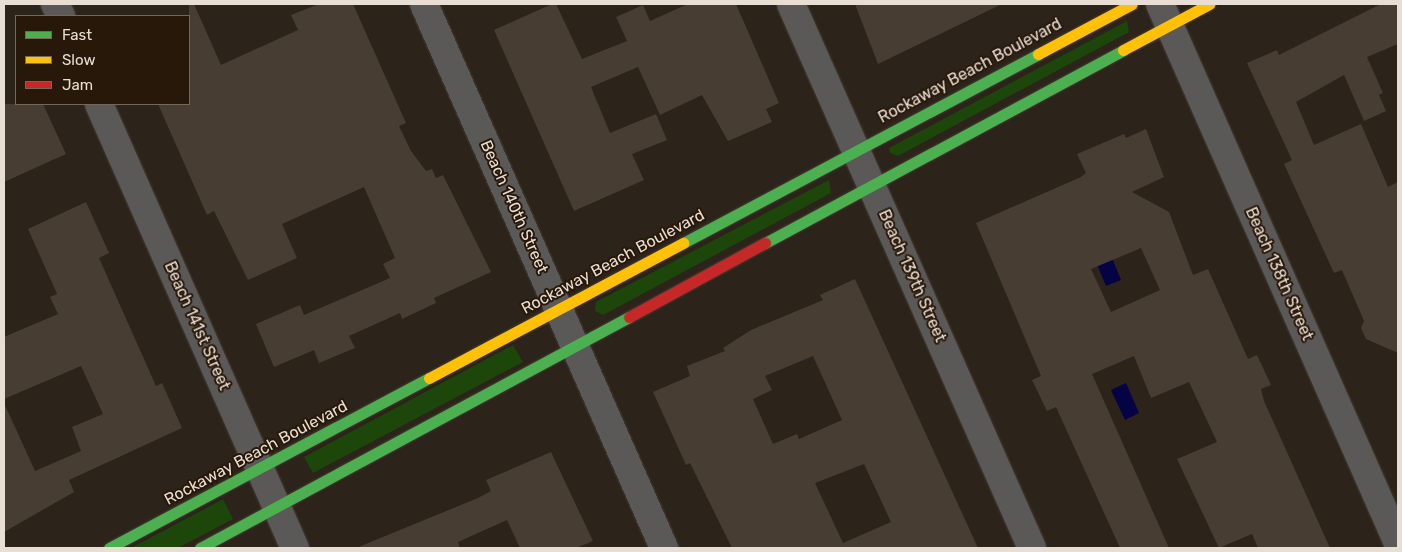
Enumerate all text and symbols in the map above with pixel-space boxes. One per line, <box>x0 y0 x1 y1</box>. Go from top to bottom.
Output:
street label: Rockaway Beach Boulevard <box>875 14 1065 128</box>
legend <box>15 15 190 105</box>
text: Fast <box>62 26 92 44</box>
text: Slow <box>62 51 95 69</box>
text: Jam <box>62 76 93 94</box>
street label: Beach 140th Street <box>476 137 552 277</box>
street label: Beach 138th Street <box>1241 204 1317 344</box>
street label: Rockaway Beach Boulevard <box>518 205 708 319</box>
street label: Beach 139th Street <box>874 207 950 345</box>
street label: Beach 141st Street <box>160 259 234 393</box>
street label: Rockaway Beach Boulevard <box>161 396 351 510</box>

